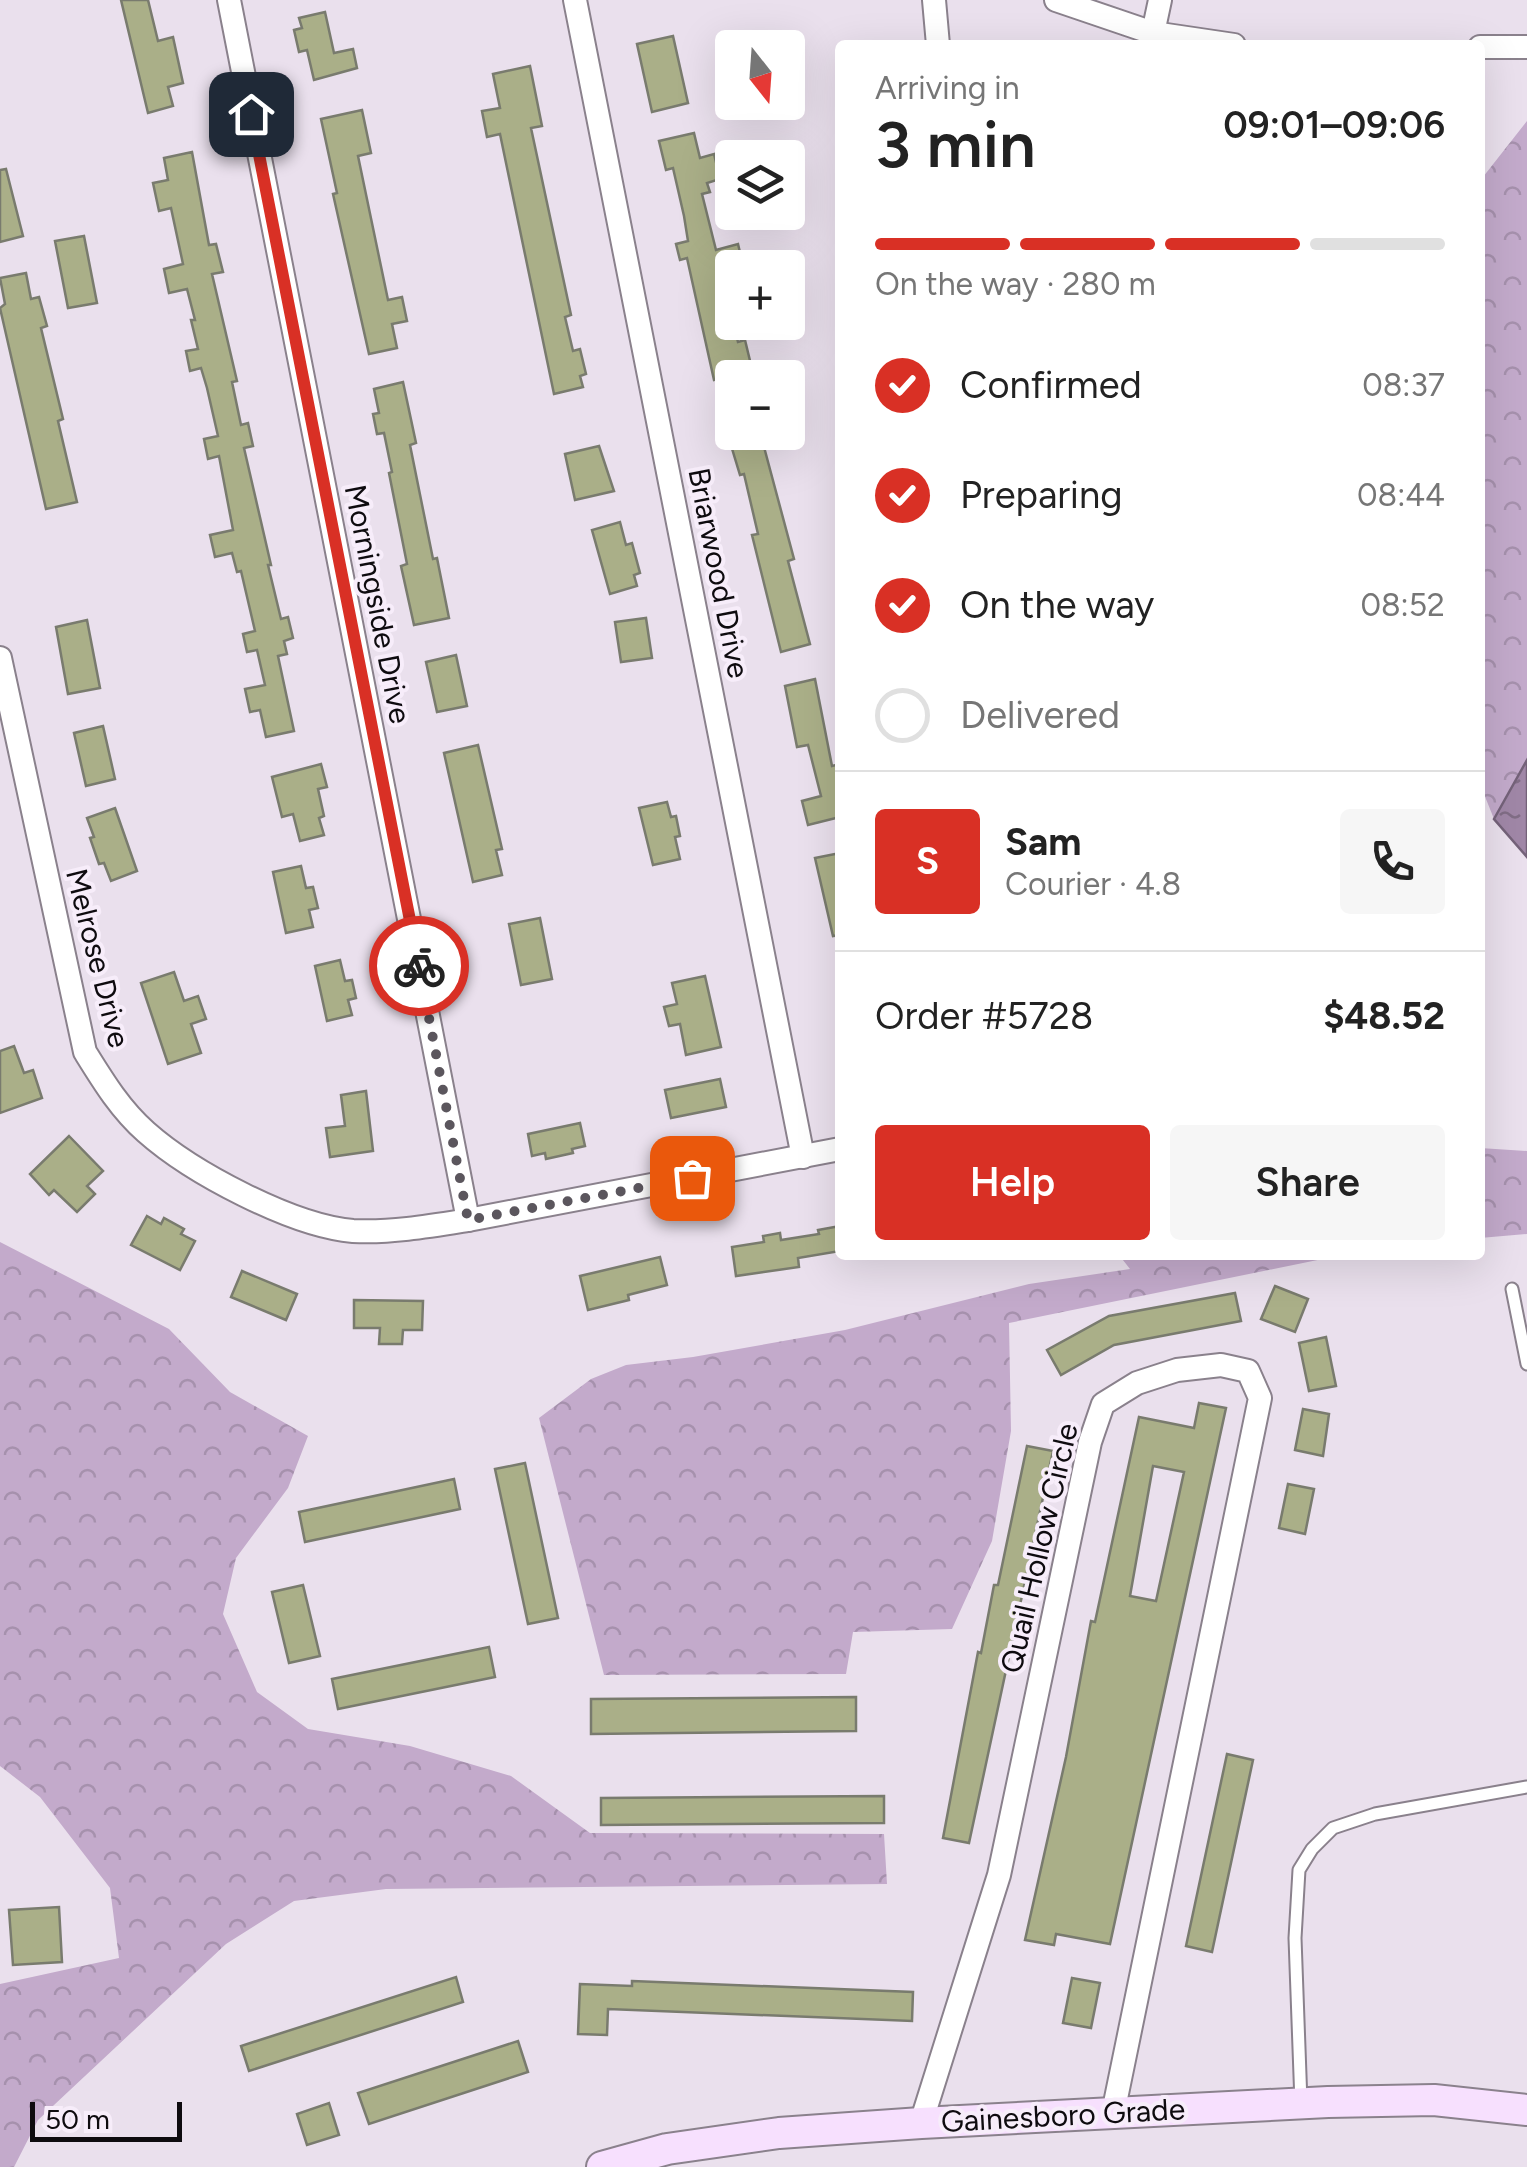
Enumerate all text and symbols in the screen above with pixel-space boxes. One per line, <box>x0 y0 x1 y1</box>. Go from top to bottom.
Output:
north arrow <box>715 30 805 120</box>
map controls <box>715 30 805 450</box>
text: Arriving in <box>875 69 1020 107</box>
pin <box>209 72 294 157</box>
icon: home <box>224 87 279 142</box>
text: 09:01–09:06 <box>1223 102 1445 148</box>
text: 3 min <box>875 105 1036 183</box>
button: layers <box>715 140 805 230</box>
button: + <box>715 250 805 340</box>
text: On the way · 280 m <box>875 265 1156 303</box>
icon: check <box>875 358 930 413</box>
button: − <box>715 360 805 450</box>
text: Confirmed <box>960 362 1142 408</box>
text: 08:37 <box>1362 366 1445 404</box>
street label: Briarwood Drive <box>680 465 758 681</box>
icon: check <box>875 468 930 523</box>
text: Preparing <box>960 472 1122 518</box>
text: 08:44 <box>1357 476 1445 514</box>
street label: Morningside Drive <box>337 481 419 727</box>
icon: check <box>875 578 930 633</box>
text: On the way <box>960 582 1154 628</box>
text: 08:52 <box>1360 586 1445 624</box>
text: Delivered <box>960 692 1120 738</box>
button: phone <box>1340 809 1445 914</box>
text: Sam <box>1005 819 1081 865</box>
text: S <box>916 838 939 884</box>
street label: Melrose Drive <box>58 865 138 1051</box>
text: Courier · 4.8 <box>1005 865 1181 903</box>
courier <box>369 916 469 1016</box>
icon: bike <box>392 939 447 994</box>
text: Order #5728 <box>875 993 1093 1039</box>
text: $48.52 <box>1323 993 1445 1039</box>
button: Help <box>875 1125 1150 1240</box>
button: Share <box>1170 1125 1445 1240</box>
pin <box>650 1136 735 1221</box>
icon: bag <box>665 1151 720 1206</box>
street label: Quail Hollow Circle <box>992 1419 1086 1677</box>
street label: Gainesboro Grade <box>940 2090 1186 2140</box>
scale bar <box>30 2097 182 2142</box>
text: 50 m <box>45 2102 110 2136</box>

